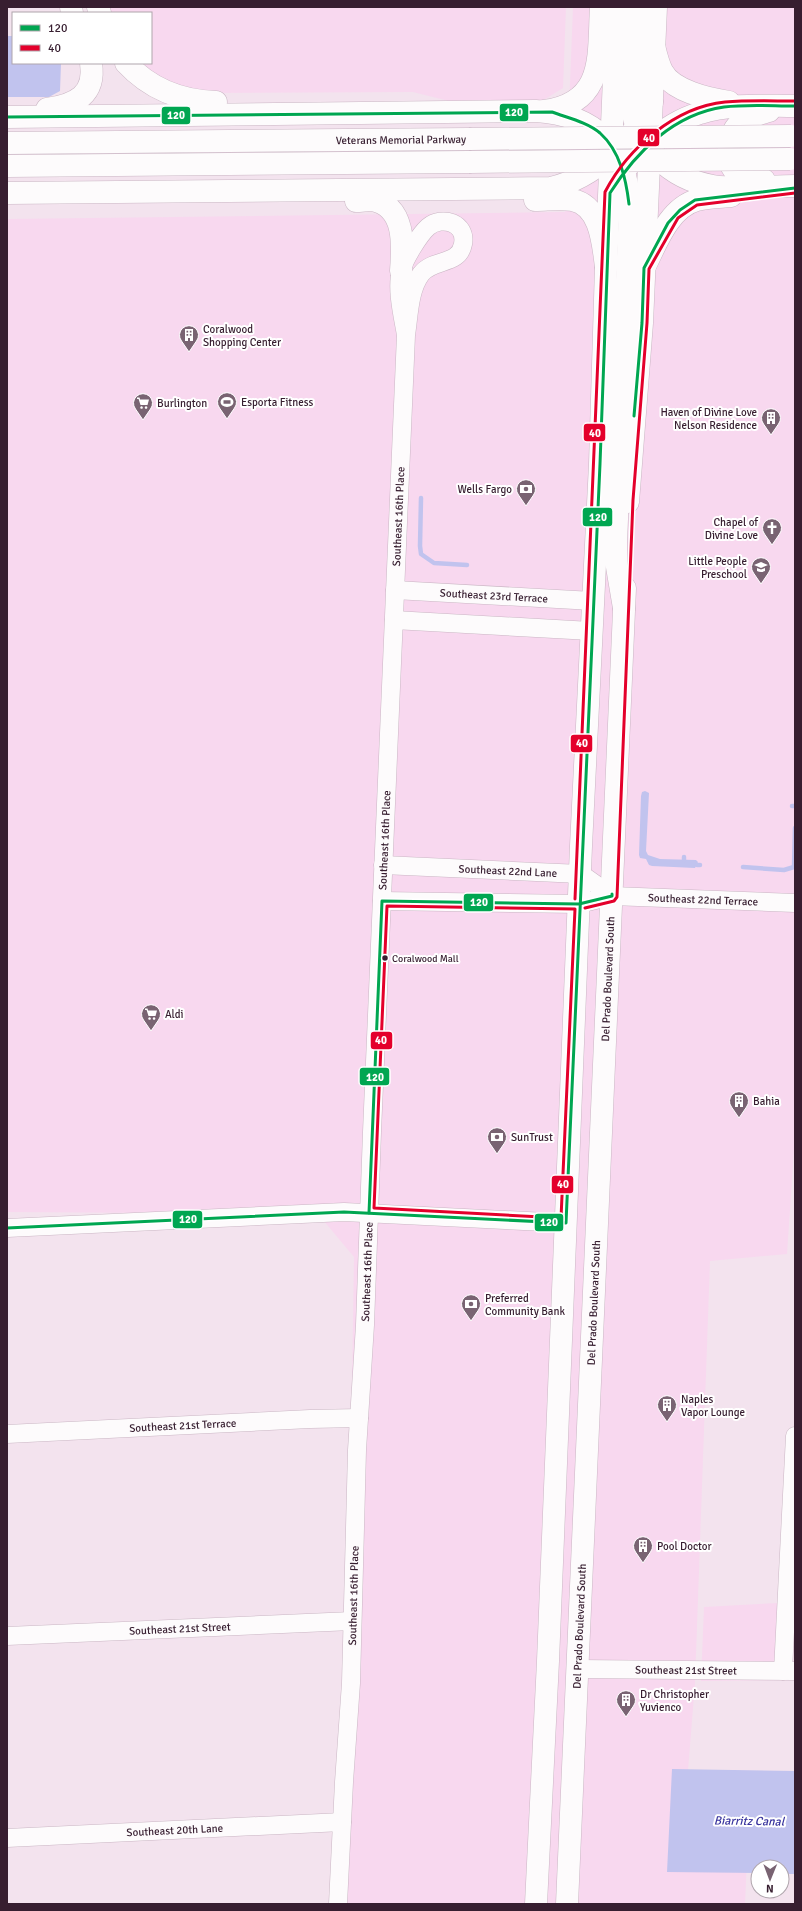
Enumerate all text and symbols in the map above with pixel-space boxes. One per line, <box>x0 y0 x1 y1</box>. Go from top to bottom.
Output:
legend <box>12 12 152 64</box>
text: 120 <box>48 21 67 36</box>
text: 40 <box>48 41 61 56</box>
line badge: 120 <box>499 103 529 122</box>
line badge: 120 <box>161 106 191 125</box>
text: 120 <box>505 106 523 119</box>
text: 120 <box>167 109 185 122</box>
line badge: 40 <box>637 128 660 147</box>
text: 40 <box>643 132 655 145</box>
street label: Veterans Memorial Parkway <box>336 133 467 147</box>
place label: Coralwood Shopping Center <box>203 323 281 349</box>
building icon: Coralwood Shopping Center <box>178 324 200 352</box>
sports icon: Esporta Fitness <box>216 391 238 419</box>
supermarket icon: Burlington <box>132 392 154 420</box>
place label: Esporta Fitness <box>241 396 314 409</box>
place label: Burlington <box>157 397 207 410</box>
place label: Haven of Divine Love Nelson Residence <box>660 406 757 432</box>
building icon: Haven of Divine Love Nelson Residence <box>760 407 782 435</box>
line badge: 40 <box>583 423 606 442</box>
text: 40 <box>589 427 601 440</box>
street label: Southeast 16th Place <box>390 466 407 567</box>
bank icon: Wells Fargo <box>515 478 537 506</box>
place label: Wells Fargo <box>458 483 512 496</box>
line badge: 120 <box>582 507 613 527</box>
text: 120 <box>589 511 607 524</box>
place label: Chapel of Divine Love <box>705 516 759 542</box>
church icon: Chapel of Divine Love <box>761 517 783 545</box>
place label: Little People Preschool <box>688 555 747 581</box>
school or university icon: Little People Preschool <box>750 556 772 584</box>
street label: Southeast 23rd Terrace <box>439 586 548 605</box>
line badge: 40 <box>570 734 593 753</box>
text: 40 <box>576 737 588 750</box>
street label: Southeast 16th Place <box>376 790 394 890</box>
street label: Southeast 22nd Lane <box>458 862 558 880</box>
street label: Southeast 22nd Terrace <box>648 891 758 909</box>
line badge: 120 <box>463 893 494 912</box>
text: 120 <box>470 896 488 909</box>
street label: Del Prado Boulevard South <box>599 916 618 1042</box>
marker: Coralwood Mall <box>380 953 390 963</box>
place label: Coralwood Mall <box>392 953 459 965</box>
supermarket icon: Aldi <box>140 1003 162 1031</box>
place label: Aldi <box>165 1008 184 1021</box>
line badge: 40 <box>370 1031 393 1050</box>
text: 40 <box>375 1034 387 1047</box>
line badge: 120 <box>359 1067 390 1086</box>
text: 120 <box>366 1071 384 1084</box>
building icon: Bahia <box>728 1090 750 1118</box>
place label: Bahia <box>753 1095 780 1108</box>
bank icon: SunTrust <box>486 1126 508 1154</box>
place label: SunTrust <box>511 1131 553 1144</box>
line badge: 40 <box>551 1175 574 1194</box>
text: 40 <box>557 1178 569 1191</box>
line badge: 120 <box>172 1210 203 1229</box>
text: 120 <box>179 1213 197 1226</box>
line badge: 120 <box>534 1213 564 1232</box>
text: 120 <box>540 1216 558 1229</box>
street label: Southeast 16th Place <box>359 1222 376 1322</box>
street label: Del Prado Boulevard South <box>585 1240 603 1366</box>
place label: Preferred Community Bank <box>485 1292 565 1318</box>
bank icon: Preferred Community Bank <box>460 1293 482 1321</box>
place label: Naples Vapor Lounge <box>681 1393 745 1419</box>
building icon: Naples Vapor Lounge <box>656 1394 678 1422</box>
street label: Southeast 21st Terrace <box>129 1417 237 1435</box>
building icon: Pool Doctor <box>632 1535 654 1563</box>
place label: Pool Doctor <box>657 1540 712 1553</box>
street label: Southeast 16th Place <box>346 1545 362 1646</box>
street label: Del Prado Boulevard South <box>570 1563 589 1689</box>
street label: Southeast 21st Street <box>129 1620 231 1638</box>
street label: Southeast 21st Street <box>635 1664 737 1677</box>
place label: Dr Christopher Yuvienco <box>640 1688 709 1714</box>
building icon: Dr Christopher Yuvienco <box>615 1689 637 1717</box>
water label: Biarritz Canal <box>714 1813 786 1830</box>
street label: Southeast 20th Lane <box>126 1822 224 1839</box>
north arrow <box>750 1859 790 1899</box>
text: N <box>766 1882 774 1895</box>

